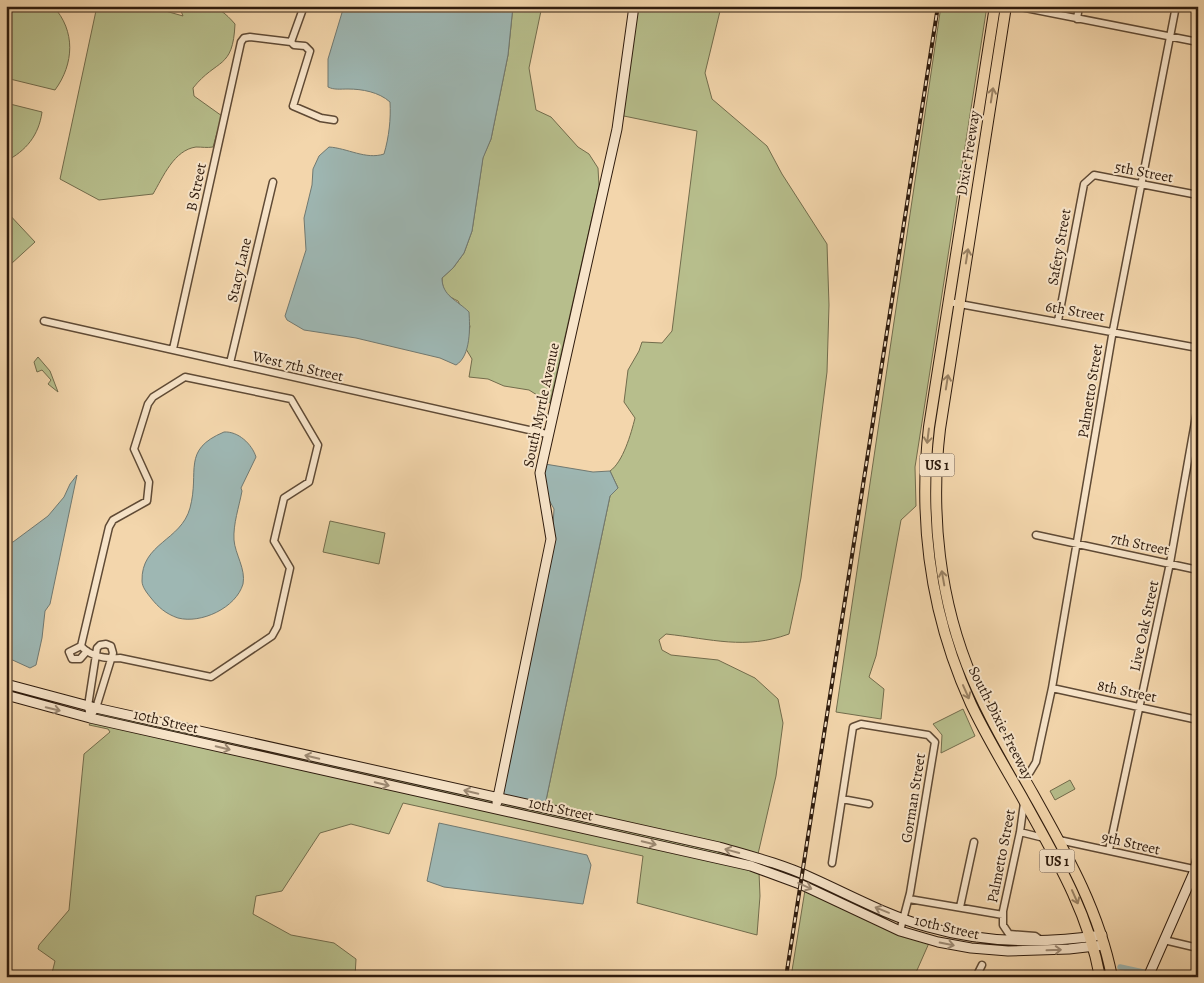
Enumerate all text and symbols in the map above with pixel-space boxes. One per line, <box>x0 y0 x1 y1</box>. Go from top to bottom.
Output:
one-way arrow <box>988 87 998 103</box>
street label: Dixie Freeway <box>951 109 985 197</box>
street label: 5th Street <box>1113 157 1175 187</box>
street label: B Street <box>181 161 211 213</box>
street label: Safety Street <box>1042 207 1076 287</box>
street label: Stacy Lane <box>222 236 256 304</box>
one-way arrow <box>963 248 973 264</box>
street label: 6th Street <box>1044 296 1106 326</box>
street label: South Myrtle Avenue <box>518 341 564 469</box>
street label: Palmetto Street <box>1073 342 1107 440</box>
street label: West 7th Street <box>250 346 345 386</box>
one-way arrow <box>943 374 953 390</box>
one-way arrow <box>923 428 933 444</box>
road number: US 1 <box>920 454 954 476</box>
street label: 7th Street <box>1109 528 1171 560</box>
one-way arrow <box>938 570 948 586</box>
street label: Live Oak Street <box>1125 579 1163 673</box>
street label: South Dixie Freeway <box>964 663 1038 784</box>
street label: 8th Street <box>1096 675 1159 707</box>
one-way arrow <box>962 684 971 699</box>
street label: 10th Street <box>132 704 200 738</box>
one-way arrow <box>44 705 60 714</box>
one-way arrow <box>215 744 231 753</box>
one-way arrow <box>304 751 320 761</box>
street label: Gorman Street <box>896 752 930 844</box>
one-way arrow <box>373 780 389 789</box>
one-way arrow <box>463 787 479 796</box>
street label: 10th Street <box>527 792 595 826</box>
street label: Palmetto Street <box>982 807 1020 905</box>
street label: 9th Street <box>1100 827 1162 859</box>
one-way arrow <box>640 839 656 848</box>
one-way arrow <box>724 845 740 855</box>
road number: US 1 <box>1040 849 1074 872</box>
one-way arrow <box>797 882 812 892</box>
one-way arrow <box>1071 889 1081 904</box>
one-way arrow <box>875 905 890 915</box>
street label: 10th Street <box>913 910 981 944</box>
one-way arrow <box>938 939 954 949</box>
one-way arrow <box>1046 945 1062 954</box>

